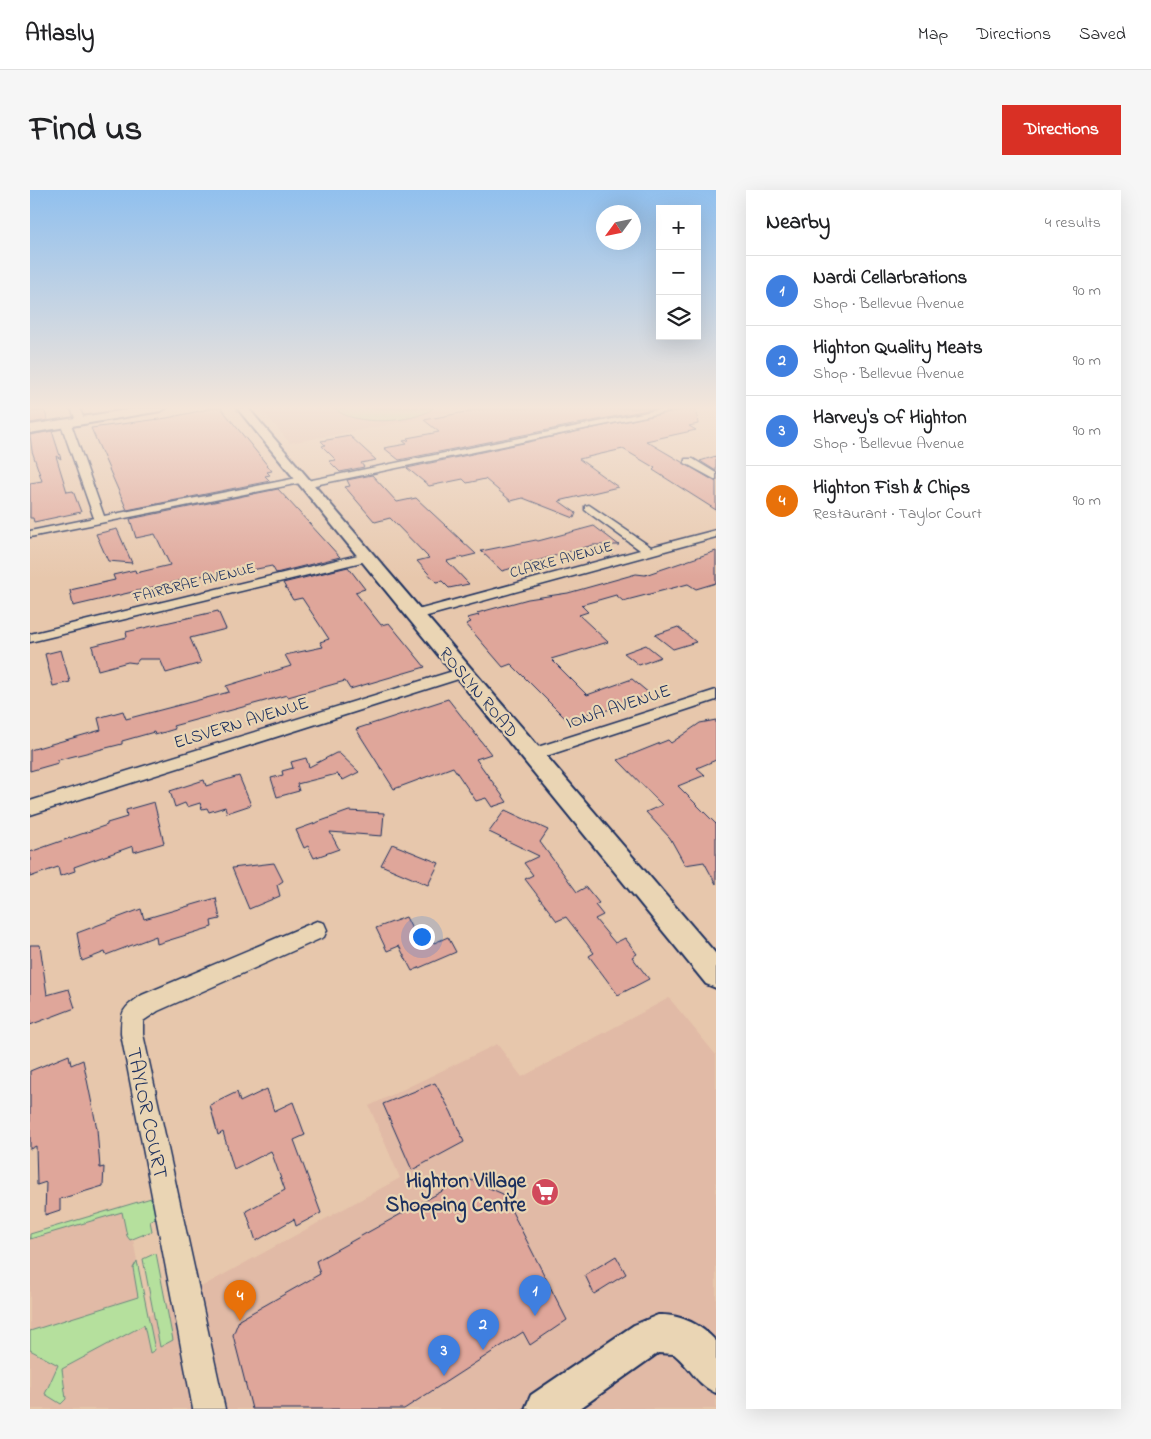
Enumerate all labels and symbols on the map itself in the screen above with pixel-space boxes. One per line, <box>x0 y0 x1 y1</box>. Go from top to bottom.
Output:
north arrow <box>596 205 641 250</box>
street label: CLARKE AVENUE <box>507 536 615 584</box>
street label: FAIRBRAE AVENUE <box>130 557 258 609</box>
street label: ROSLYN ROAD <box>432 642 523 744</box>
street label: IONA AVENUE <box>563 679 674 737</box>
street label: ELSVERN AVENUE <box>171 691 312 757</box>
your location <box>409 924 435 950</box>
street label: TAYLOR COURT <box>118 1045 175 1182</box>
place label: Highton Village Shopping Centre <box>386 1167 527 1223</box>
supermarket icon: Highton Village Shopping Centre <box>530 1177 560 1207</box>
pin: 1 <box>519 1275 551 1316</box>
pin: 4 <box>224 1280 256 1321</box>
pin: 2 <box>467 1309 499 1350</box>
pin: 3 <box>428 1335 460 1376</box>

